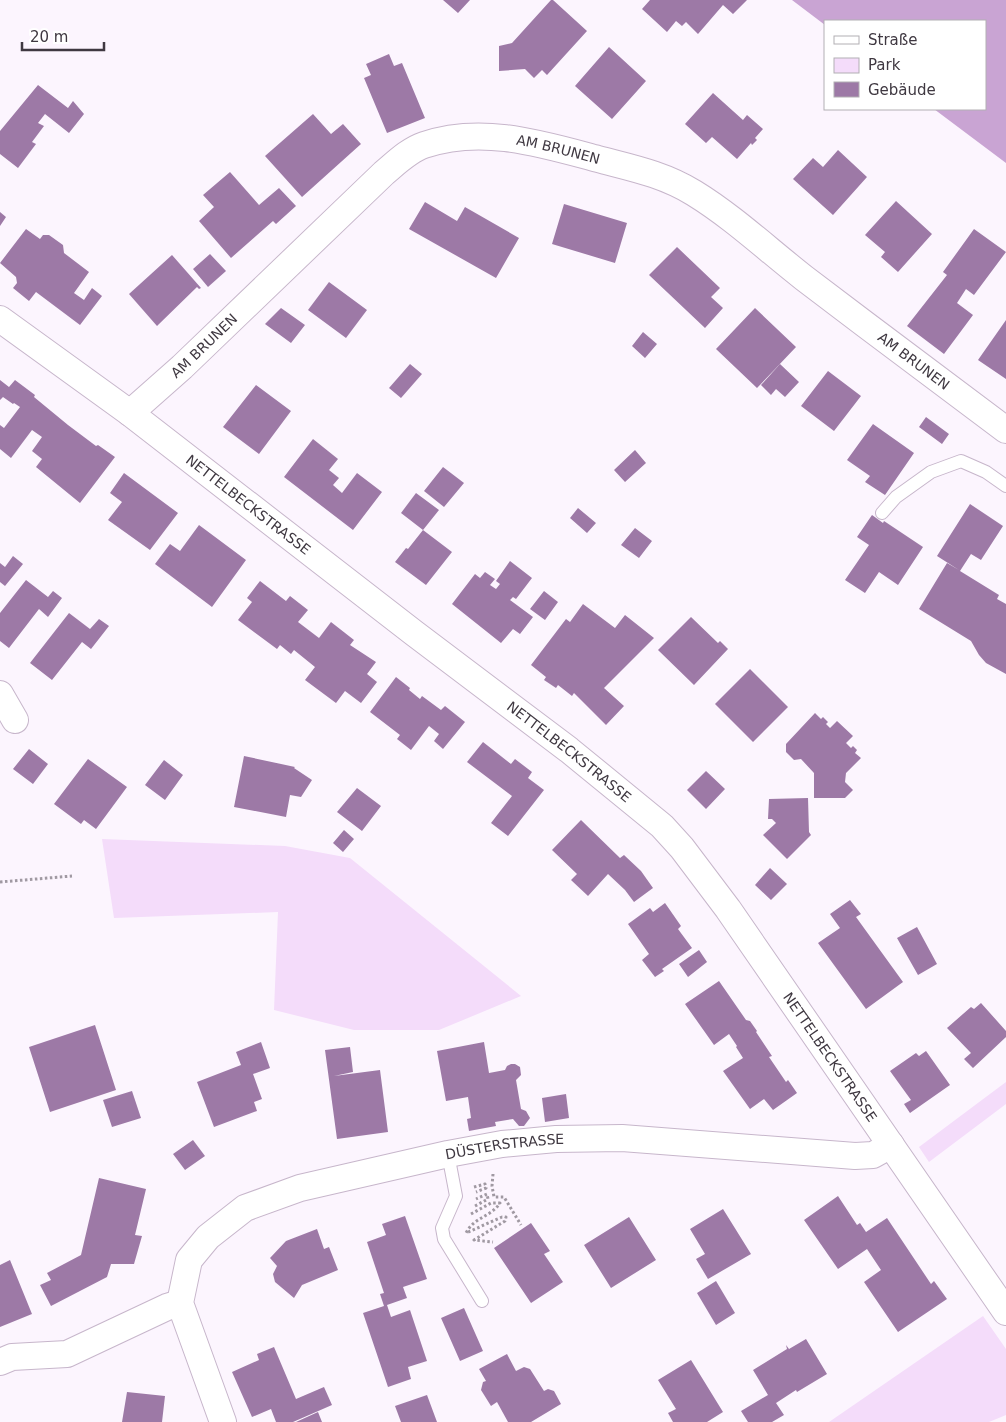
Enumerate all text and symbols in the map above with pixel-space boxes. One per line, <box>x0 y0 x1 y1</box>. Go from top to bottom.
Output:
scale bar <box>22 20 105 52</box>
legend <box>824 20 986 110</box>
text: 20 m <box>30 28 68 46</box>
text: Straße <box>868 31 917 49</box>
text: Park <box>868 56 901 74</box>
text: Gebäude <box>868 81 936 99</box>
street label: AM BRUNEN <box>515 132 602 167</box>
street label: AM BRUNEN <box>168 310 240 381</box>
street label: AM BRUNEN <box>875 329 953 393</box>
street label: NETTELBECKSTRASSE <box>183 451 314 558</box>
street label: NETTELBECKSTRASSE <box>504 698 634 805</box>
street label: NETTELBECKSTRASSE <box>780 989 880 1125</box>
street label: DÜSTERSTRASSE <box>444 1131 564 1162</box>

